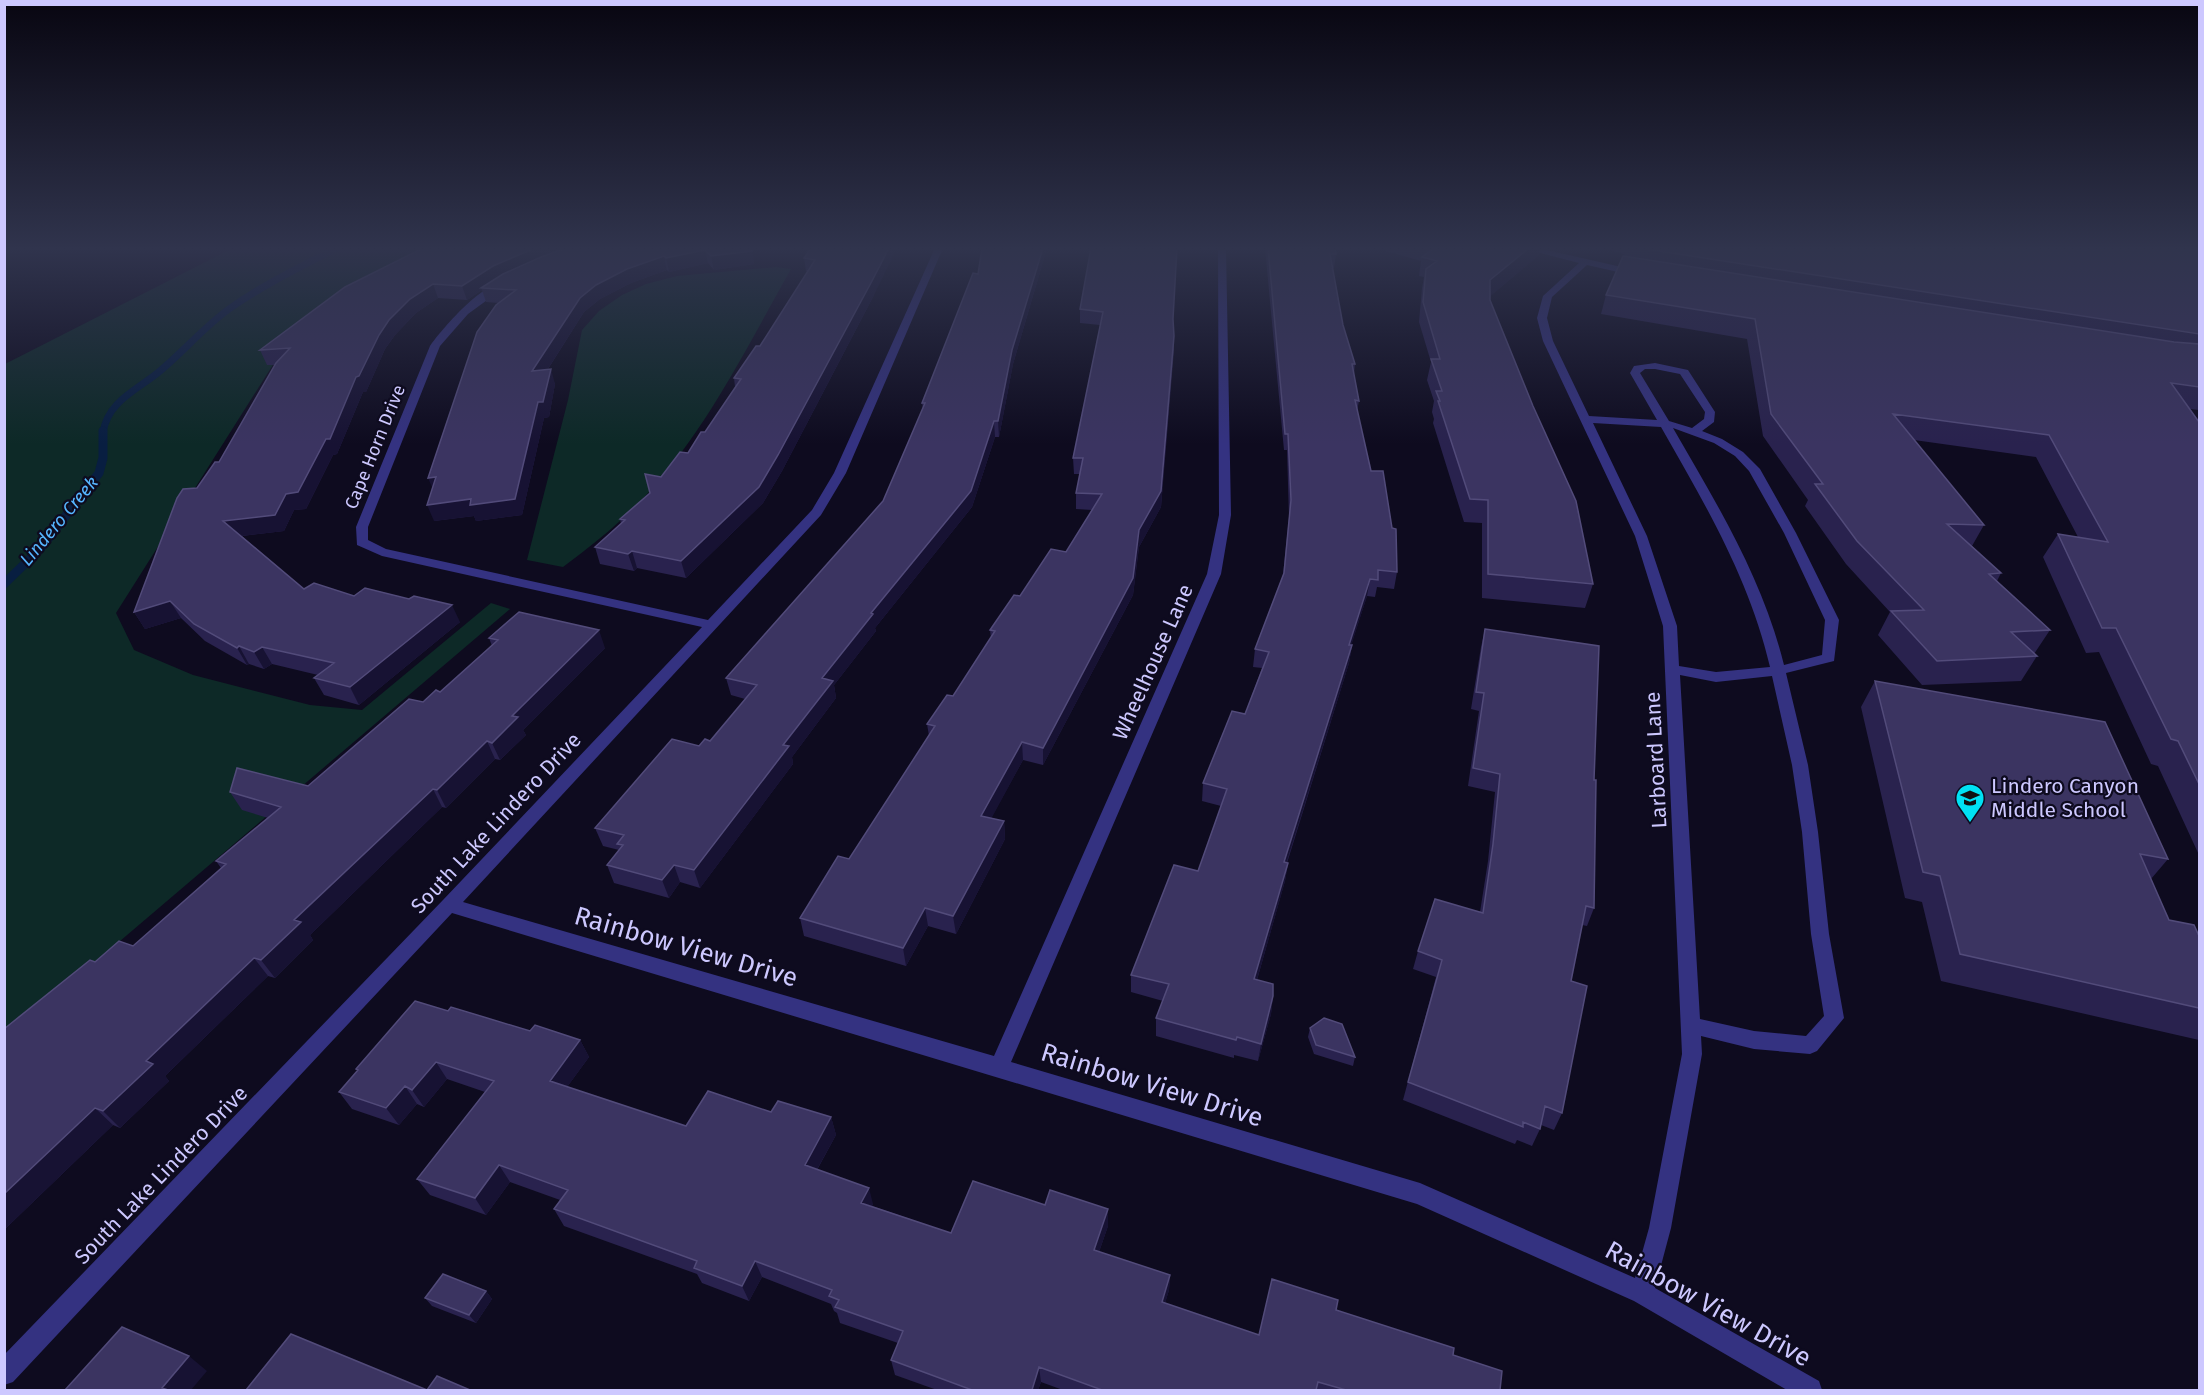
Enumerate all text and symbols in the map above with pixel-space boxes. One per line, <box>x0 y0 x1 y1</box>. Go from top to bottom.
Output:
street label: Cape Horn Drive <box>340 382 410 512</box>
water label: Lindero Creek <box>15 472 103 570</box>
street label: Wheelhouse Lane <box>1107 580 1199 744</box>
street label: Larboard Lane <box>1639 691 1673 829</box>
street label: South Lake Lindero Drive <box>405 727 587 919</box>
place label: Lindero Canyon Middle School <box>1991 773 2139 823</box>
school or university icon: Lindero Canyon Middle School <box>1954 782 1986 824</box>
street label: Rainbow View Drive <box>571 900 801 994</box>
street label: Rainbow View Drive <box>1037 1036 1267 1134</box>
street label: South Lake Lindero Drive <box>69 1080 253 1270</box>
street label: Rainbow View Drive <box>1600 1234 1816 1374</box>

